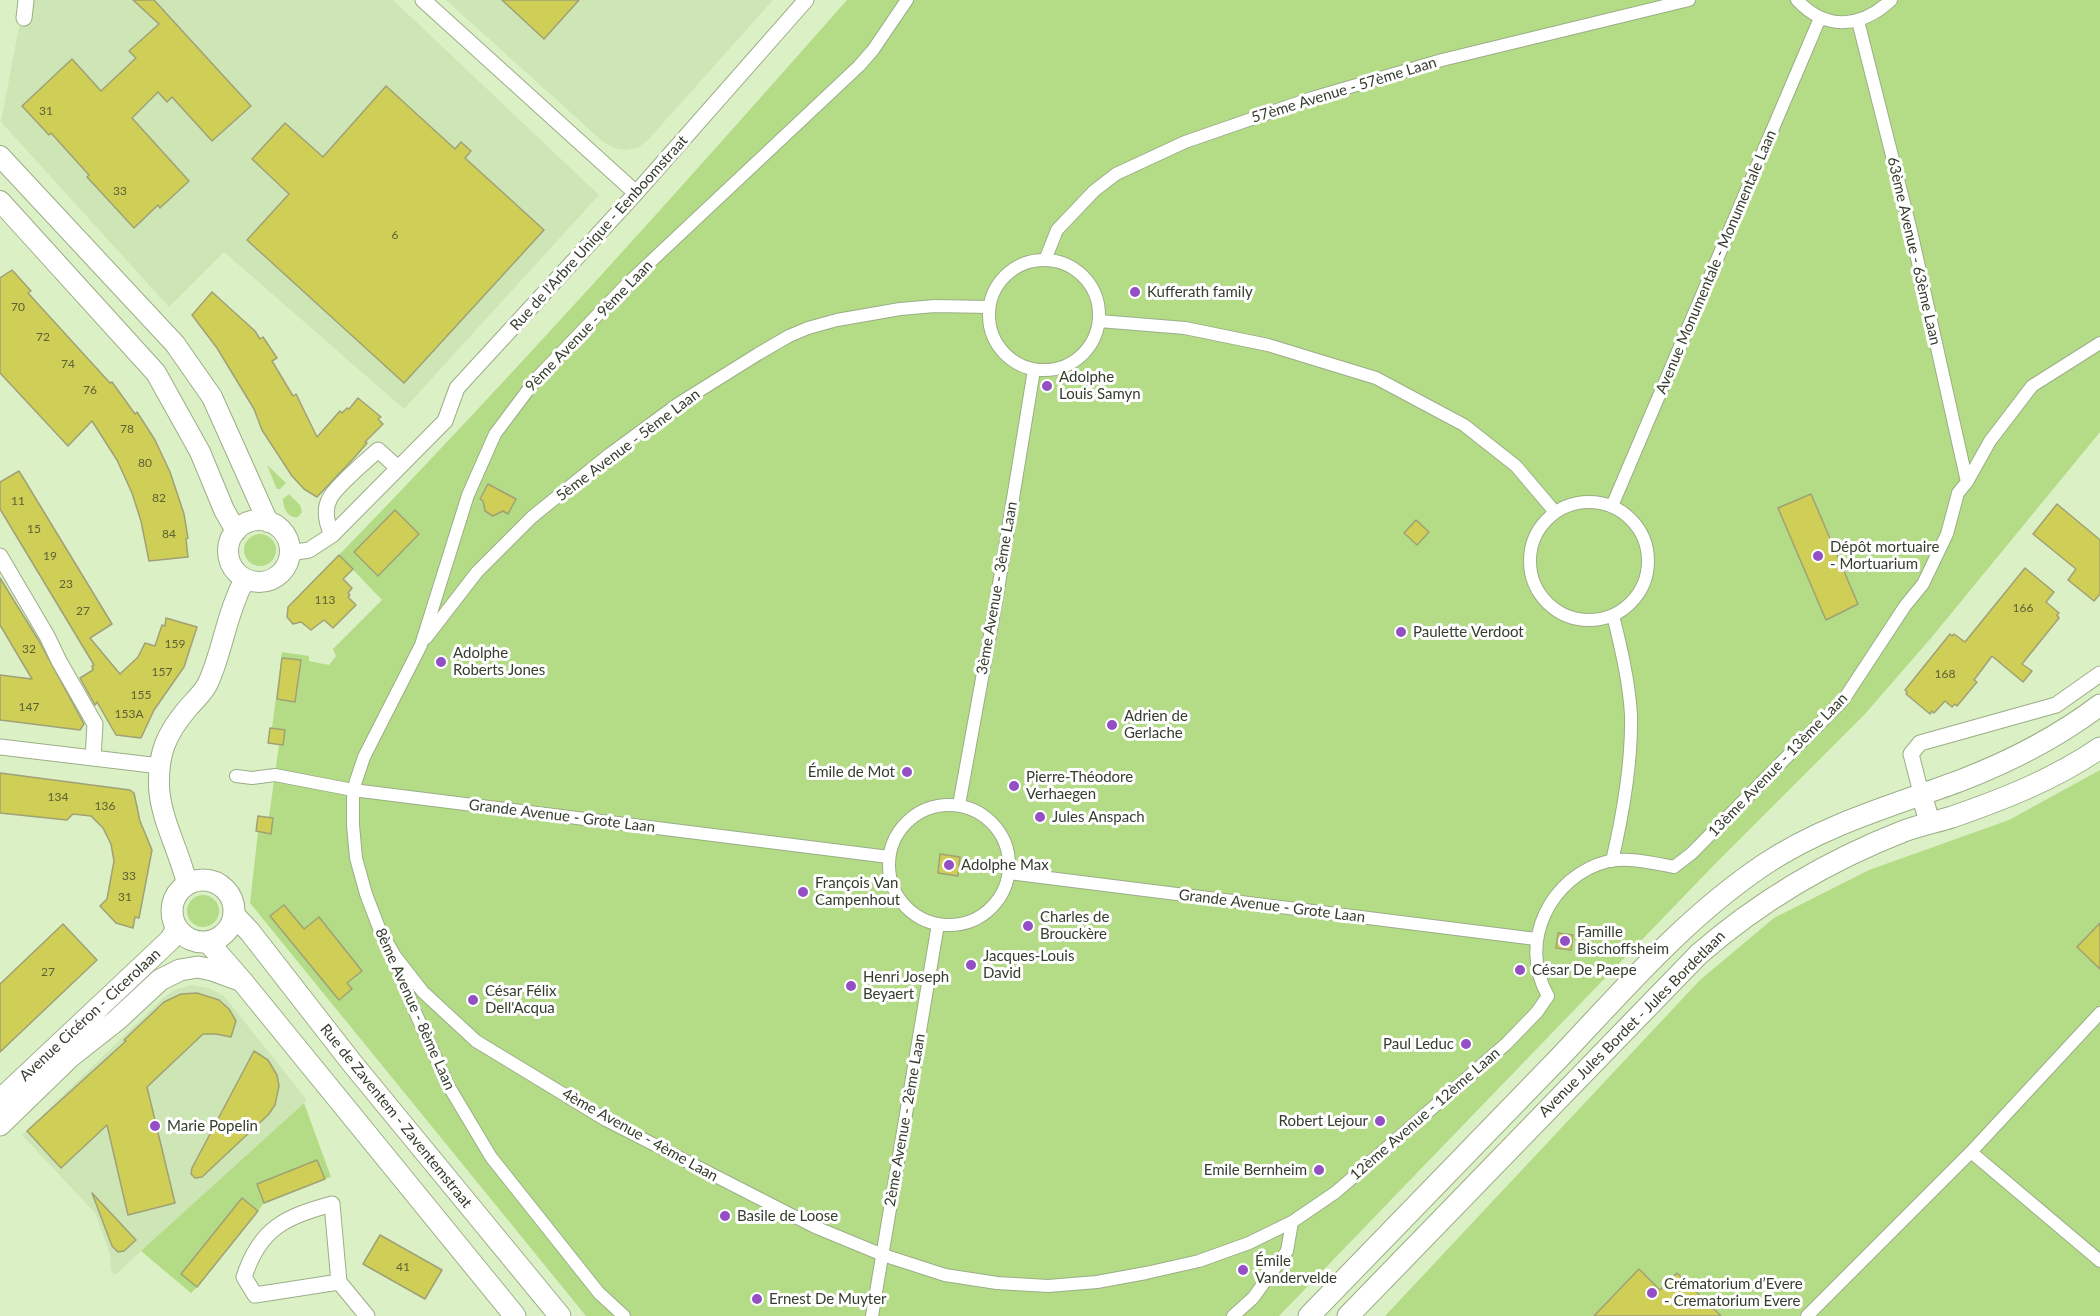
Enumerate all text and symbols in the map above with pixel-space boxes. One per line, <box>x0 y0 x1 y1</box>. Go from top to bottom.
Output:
street label: 57ème Avenue - 57ème Laan <box>1249 53 1439 127</box>
house number: 31 <box>39 104 53 118</box>
street label: Avenue Monumentale - Monumentale Laan <box>1652 127 1780 397</box>
street label: Rue de l'Arbre Unique - Eenboomstraat <box>507 132 691 334</box>
street label: 63ème Avenue - 63ème Laan <box>1884 155 1944 347</box>
house number: 33 <box>113 184 127 198</box>
house number: 6 <box>392 228 398 242</box>
street label: 9ème Avenue - 9ème Laan <box>522 257 656 395</box>
place label: Kufferath family <box>1147 283 1253 301</box>
marker: Kufferath family <box>1128 285 1142 299</box>
house number: 70 <box>11 300 25 314</box>
house number: 72 <box>36 330 50 344</box>
house number: 74 <box>61 357 75 371</box>
place label: Adolphe Louis Samyn <box>1059 368 1141 403</box>
marker: Adolphe Louis Samyn <box>1040 379 1054 393</box>
house number: 76 <box>83 383 97 397</box>
street label: 5ème Avenue - 5ème Laan <box>553 385 703 505</box>
house number: 78 <box>120 422 134 436</box>
house number: 80 <box>138 456 152 470</box>
house number: 82 <box>152 491 166 505</box>
house number: 11 <box>11 494 25 508</box>
street label: 3ème Avenue - 3ème Laan <box>973 500 1021 676</box>
house number: 15 <box>27 522 41 536</box>
house number: 84 <box>162 527 176 541</box>
place label: Dépôt mortuaire - Mortuarium <box>1830 538 1939 573</box>
house number: 19 <box>43 549 57 563</box>
marker: Dépôt mortuaire - Mortuarium <box>1811 549 1825 563</box>
house number: 23 <box>59 577 73 591</box>
house number: 113 <box>315 593 335 607</box>
house number: 166 <box>2013 601 2033 615</box>
house number: 27 <box>76 604 90 618</box>
place label: Paulette Verdoot <box>1413 623 1524 641</box>
marker: Paulette Verdoot <box>1394 625 1408 639</box>
house number: 159 <box>165 637 185 651</box>
house number: 32 <box>22 642 36 656</box>
place label: Adolphe Roberts Jones <box>453 644 545 679</box>
marker: Adolphe Roberts Jones <box>434 655 448 669</box>
house number: 157 <box>152 665 172 679</box>
house number: 168 <box>1935 667 1955 681</box>
house number: 155 <box>131 688 151 702</box>
street label: 13ème Avenue - 13ème Laan <box>1705 689 1851 841</box>
house number: 147 <box>19 700 39 714</box>
house number: 153A <box>114 707 144 721</box>
place label: Adrien de Gerlache <box>1124 707 1188 742</box>
marker: Adrien de Gerlache <box>1105 718 1119 732</box>
place label: Émile de Mot <box>808 763 895 781</box>
marker: Émile de Mot <box>900 765 914 779</box>
place label: Pierre-Théodore Verhaegen <box>1026 768 1133 803</box>
marker: Pierre-Théodore Verhaegen <box>1007 779 1021 793</box>
house number: 134 <box>48 790 68 804</box>
street label: Grande Avenue - Grote Laan <box>468 796 656 836</box>
house number: 136 <box>95 799 115 813</box>
place label: Jules Anspach <box>1052 808 1145 826</box>
marker: Jules Anspach <box>1033 810 1047 824</box>
place label: Adolphe Max <box>961 856 1049 874</box>
marker: Adolphe Max <box>942 858 956 872</box>
house number: 33 <box>122 869 136 883</box>
place label: François Van Campenhout <box>815 874 900 909</box>
marker: François Van Campenhout <box>796 885 810 899</box>
street label: Grande Avenue - Grote Laan <box>1178 886 1366 926</box>
house number: 31 <box>118 890 132 904</box>
place label: Charles de Brouckère <box>1040 908 1109 943</box>
marker: Charles de Brouckère <box>1021 919 1035 933</box>
place label: Famille Bischoffsheim <box>1577 923 1669 958</box>
street label: 8ème Avenue - 8ème Laan <box>371 925 459 1093</box>
street label: Avenue Jules Bordet - Jules Bordetlaan <box>1535 927 1729 1121</box>
marker: Famille Bischoffsheim <box>1558 934 1572 948</box>
street label: Avenue Cicéron - Cicerolaan <box>16 945 164 1085</box>
place label: Jacques-Louis David <box>983 947 1074 982</box>
marker: Jacques-Louis David <box>964 958 978 972</box>
place label: César De Paepe <box>1532 961 1637 979</box>
marker: César De Paepe <box>1513 963 1527 977</box>
house number: 27 <box>41 965 55 979</box>
place label: Henri Joseph Beyaert <box>863 968 949 1003</box>
marker: Henri Joseph Beyaert <box>844 979 858 993</box>
place label: César Félix Dell'Acqua <box>485 982 556 1017</box>
marker: César Félix Dell'Acqua <box>466 993 480 1007</box>
street label: Rue de Zaventem - Zaventemstraat <box>316 1020 476 1212</box>
street label: 2ème Avenue - 2ème Laan <box>881 1032 929 1208</box>
place label: Paul Leduc <box>1383 1035 1454 1053</box>
marker: Paul Leduc <box>1459 1037 1473 1051</box>
street label: 12ème Avenue - 12ème Laan <box>1346 1044 1504 1184</box>
street label: 4ème Avenue - 4ème Laan <box>559 1085 721 1185</box>
place label: Robert Lejour <box>1279 1112 1368 1130</box>
marker: Robert Lejour <box>1373 1114 1387 1128</box>
place label: Marie Popelin <box>167 1117 258 1135</box>
marker: Marie Popelin <box>148 1119 162 1133</box>
place label: Emile Bernheim <box>1204 1161 1307 1179</box>
marker: Emile Bernheim <box>1312 1163 1326 1177</box>
place label: Basile de Loose <box>737 1207 838 1225</box>
marker: Basile de Loose <box>718 1209 732 1223</box>
place label: Émile Vandervelde <box>1255 1252 1337 1287</box>
house number: 41 <box>396 1260 410 1274</box>
marker: Émile Vandervelde <box>1236 1263 1250 1277</box>
place label: Crématorium d’Evere - Crematorium Evere <box>1664 1275 1803 1310</box>
marker: Crématorium d’Evere - Crematorium Evere <box>1645 1286 1659 1300</box>
place label: Ernest De Muyter <box>769 1290 887 1308</box>
marker: Ernest De Muyter <box>750 1292 764 1306</box>

